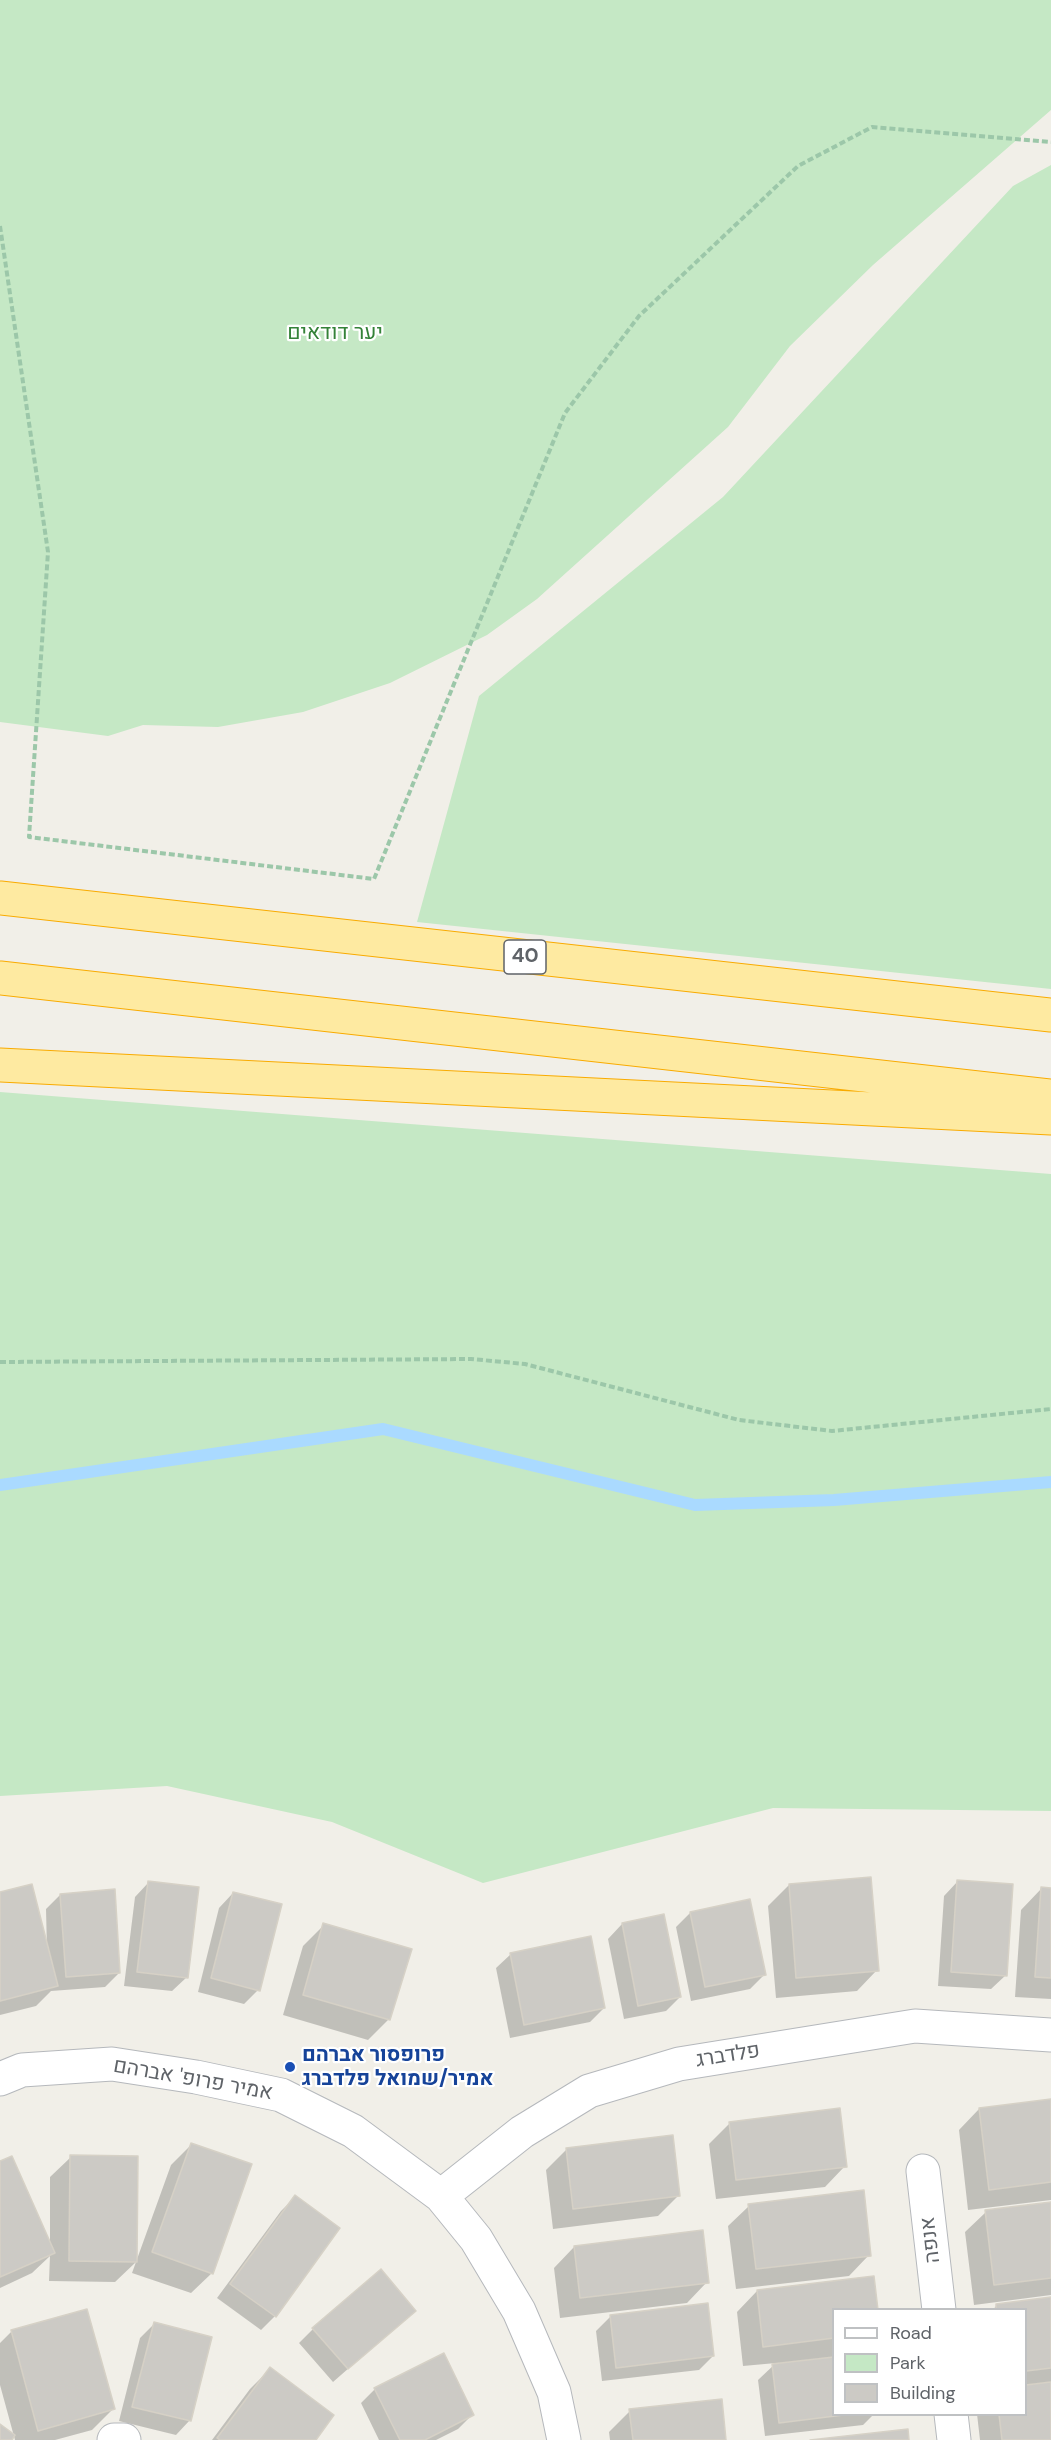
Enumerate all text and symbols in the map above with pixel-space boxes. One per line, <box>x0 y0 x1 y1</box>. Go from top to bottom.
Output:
park label: יער דודאים <box>287 320 383 346</box>
road number: 40 <box>504 940 546 974</box>
street label: פלדברג <box>694 2039 762 2073</box>
place label: פרופסור אברהם אמיר/שמואל פלדברג <box>302 2042 494 2092</box>
street label: אמיר פרופ' אברהם <box>111 2054 275 2106</box>
marker: פרופסור אברהם אמיר/שמואל פלדברג <box>283 2060 297 2074</box>
street label: אנפה <box>916 2215 946 2265</box>
legend <box>832 2308 1027 2416</box>
text: Road <box>890 2321 932 2345</box>
text: Park <box>890 2351 926 2375</box>
text: Building <box>890 2381 955 2405</box>

